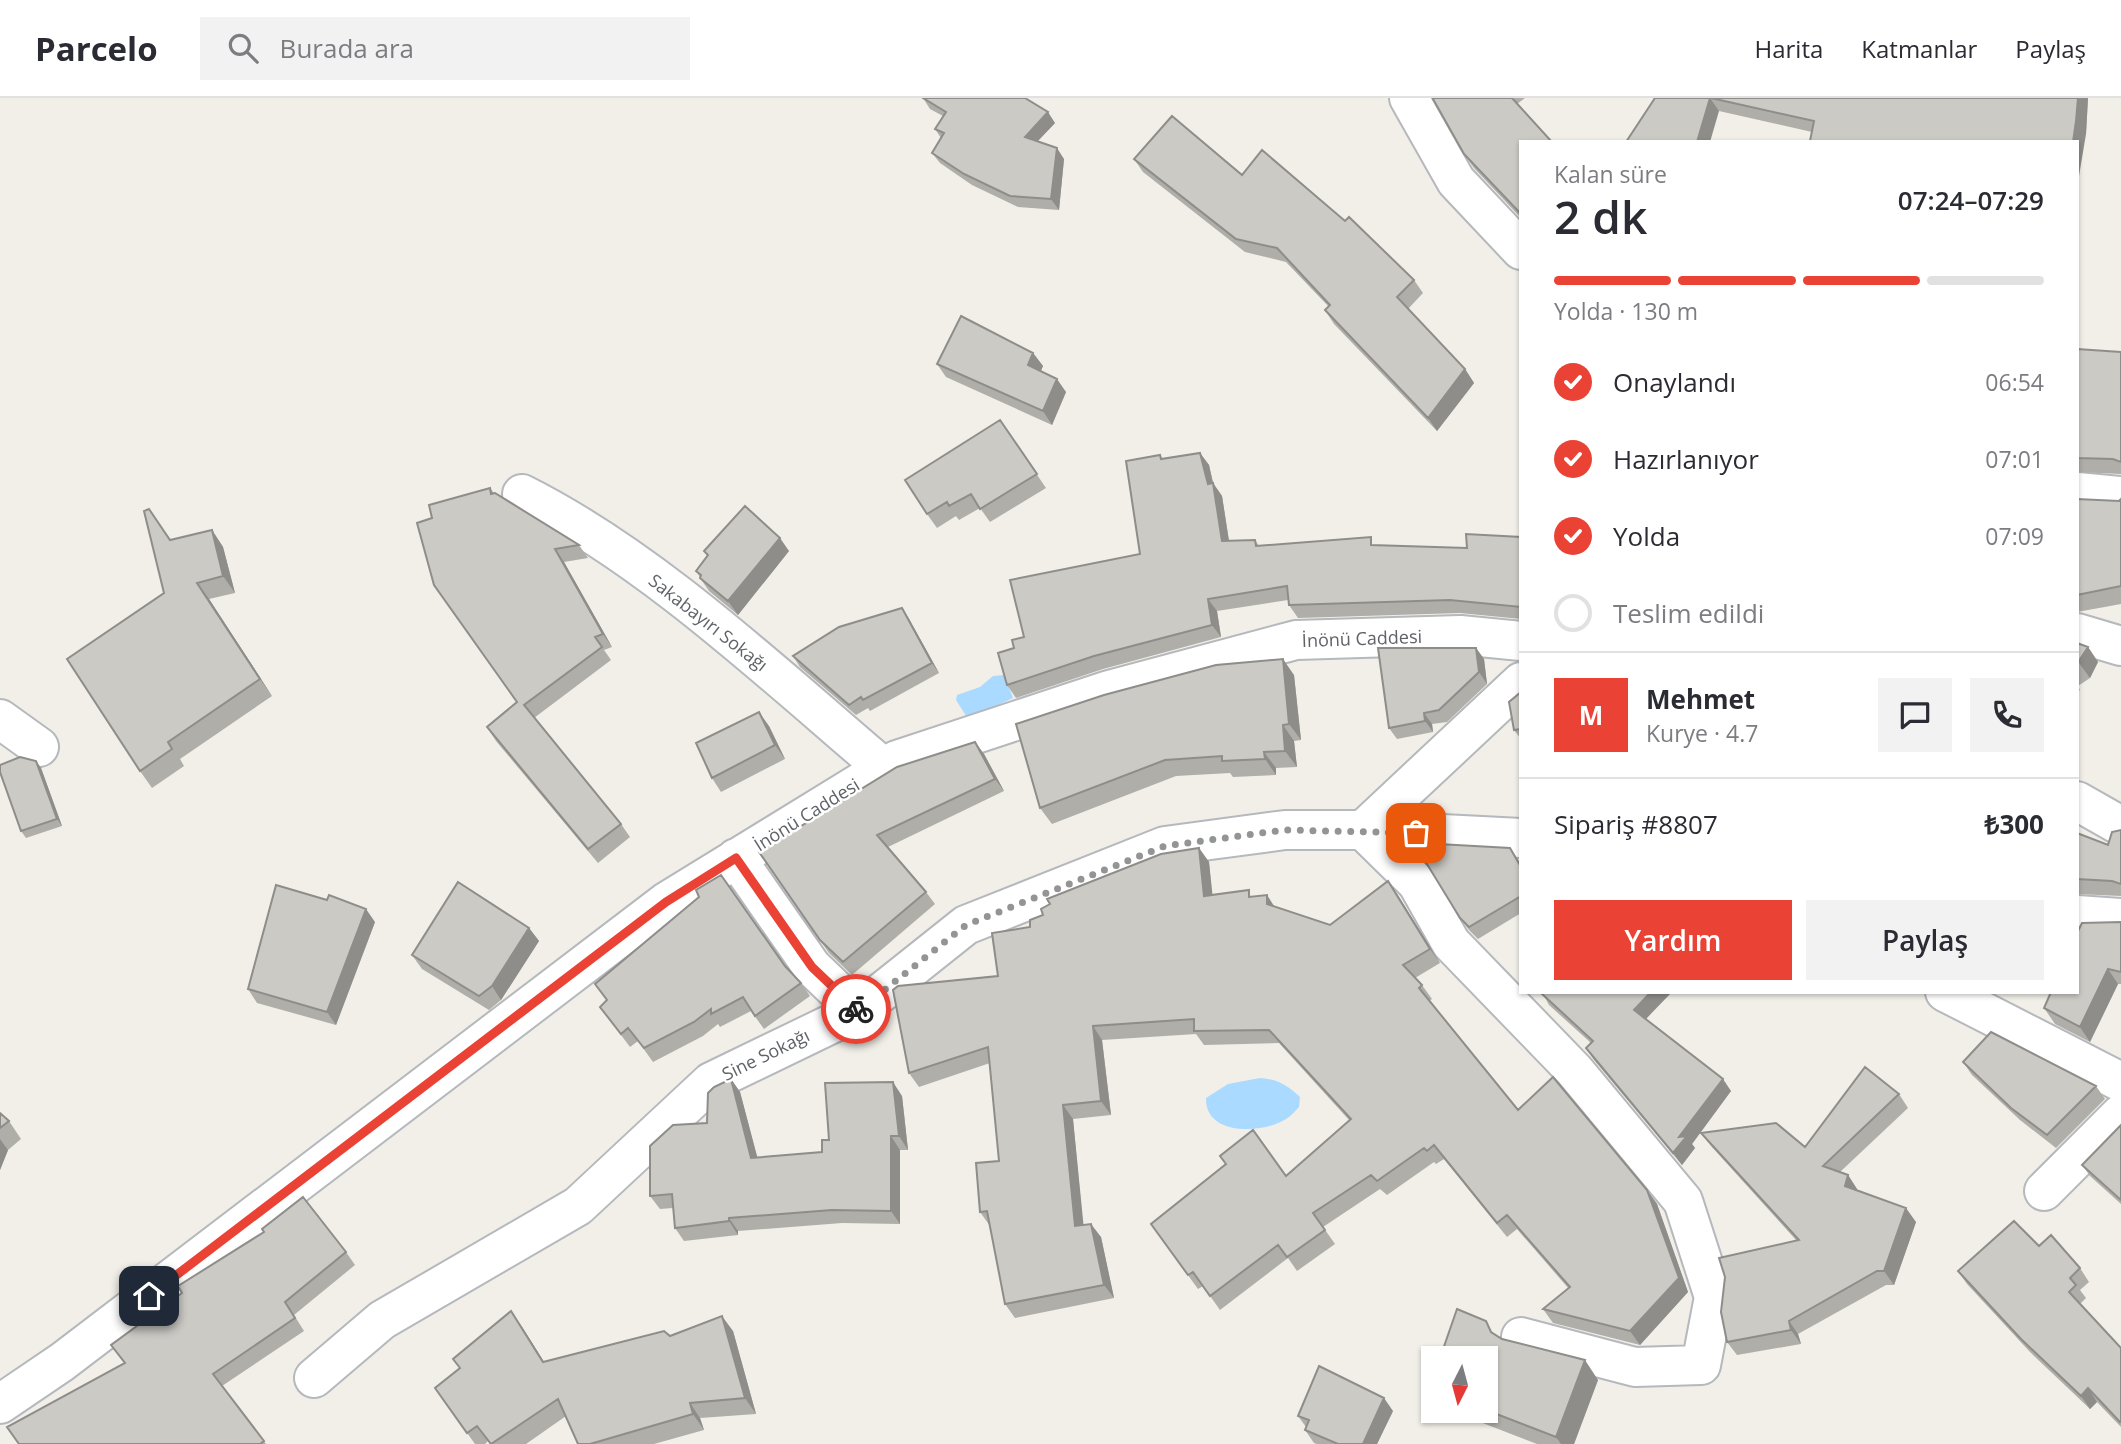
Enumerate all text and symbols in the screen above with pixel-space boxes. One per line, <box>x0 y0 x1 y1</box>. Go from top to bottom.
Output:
search box <box>200 17 690 80</box>
text: Parcelo <box>35 26 158 71</box>
icon: search <box>224 29 262 67</box>
text: Burada ara <box>280 30 414 66</box>
text: Harita <box>1755 32 1823 65</box>
text: Katmanlar <box>1861 32 1977 65</box>
text: Paylaş <box>2015 32 2086 65</box>
text: Kalan süre <box>1554 158 1667 190</box>
text: 07:24–07:29 <box>1898 182 2044 218</box>
text: 2 dk <box>1554 185 1647 247</box>
text: Yolda · 130 m <box>1554 295 1698 327</box>
icon: check <box>1554 363 1592 401</box>
text: Onaylandı <box>1613 364 1736 400</box>
text: 06:54 <box>1985 366 2044 398</box>
icon: check <box>1554 440 1592 478</box>
text: Hazırlanıyor <box>1613 441 1759 477</box>
text: 07:01 <box>1985 443 2044 475</box>
icon: check <box>1554 517 1592 555</box>
text: Yolda <box>1613 518 1680 554</box>
text: 07:09 <box>1985 520 2044 552</box>
street label: Sakabayırı Sokağı <box>644 568 773 676</box>
text: Teslim edildi <box>1613 595 1764 631</box>
street label: İnönü Caddesi <box>1301 624 1422 652</box>
button: chat <box>1878 678 1952 752</box>
button: phone <box>1970 678 2044 752</box>
text: Mehmet <box>1646 681 1755 717</box>
text: M <box>1579 697 1603 733</box>
text: Kurye · 4.7 <box>1646 717 1758 749</box>
street label: İnönü Caddesi <box>749 772 864 856</box>
pin <box>1386 803 1446 863</box>
text: Sipariş #8807 <box>1554 806 1718 842</box>
text: ₺300 <box>1985 806 2044 842</box>
icon: bag <box>1397 814 1435 852</box>
button: Yardım <box>1554 900 1792 980</box>
button: Paylaş <box>1806 900 2044 980</box>
courier <box>821 974 891 1044</box>
icon: bike <box>837 990 875 1028</box>
street label: Sine Sokağı <box>718 1023 813 1086</box>
pin <box>119 1266 179 1326</box>
icon: home <box>130 1277 168 1315</box>
north arrow <box>1421 1346 1498 1423</box>
map controls <box>1421 1346 1498 1423</box>

